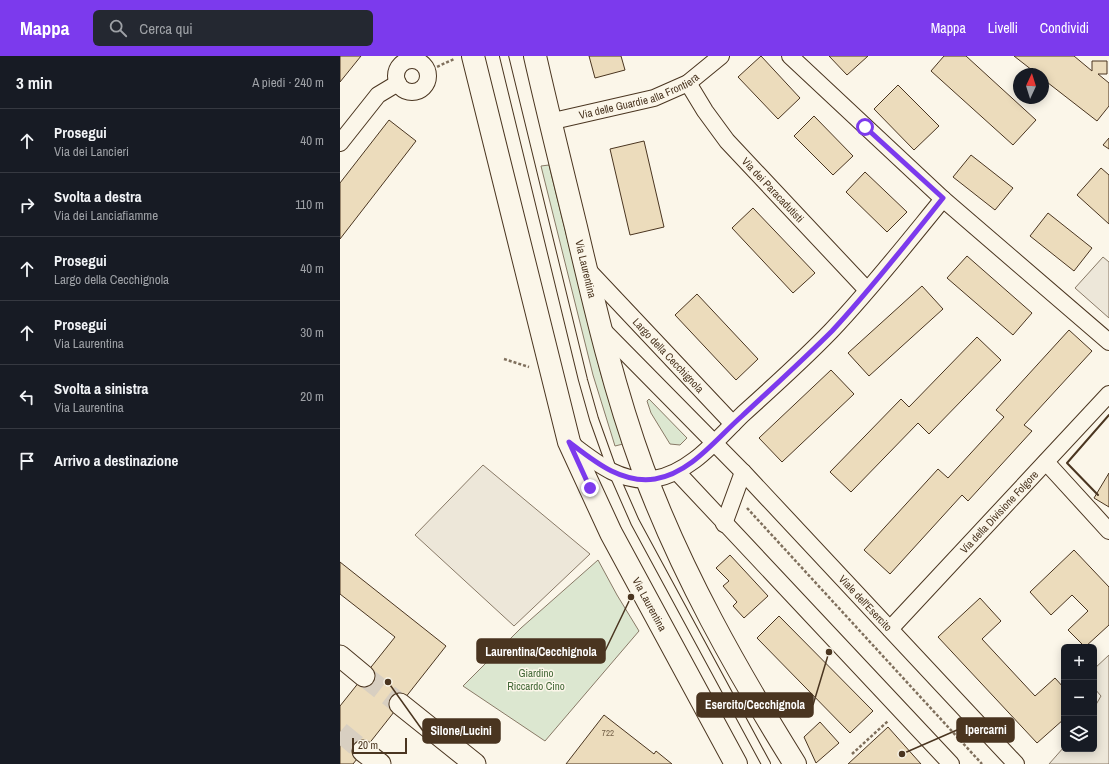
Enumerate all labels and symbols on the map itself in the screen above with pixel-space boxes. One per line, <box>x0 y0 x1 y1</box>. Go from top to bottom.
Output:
north arrow <box>1013 68 1049 104</box>
street label: Via delle Guardie alla Frontiera <box>578 70 702 122</box>
route start <box>856 118 874 136</box>
street label: Via dei Paracadutisti <box>739 154 807 225</box>
street label: Via Laurentina <box>572 239 600 299</box>
street label: Largo della Cecchignola <box>630 315 707 396</box>
street label: Via della Divisione Folgore <box>957 467 1041 556</box>
route end <box>581 479 599 497</box>
street label: Viale dell'Esercito <box>836 572 895 634</box>
street label: Via Laurentina <box>629 575 670 634</box>
callout: Laurentina/Cecchignola <box>477 639 605 663</box>
text: Laurentina/Cecchignola <box>485 644 597 660</box>
park label: Giardino Riccardo Cino <box>507 666 565 693</box>
callout: Esercito/Cecchignola <box>697 693 813 717</box>
text: Esercito/Cecchignola <box>705 697 806 713</box>
callout: Ipercarni <box>957 718 1014 742</box>
callout: Silone/Lucini <box>423 719 500 743</box>
text: Ipercarni <box>965 722 1007 738</box>
text: Silone/Lucini <box>430 723 492 739</box>
house number: 722 <box>602 727 614 739</box>
scale bar <box>352 736 407 755</box>

